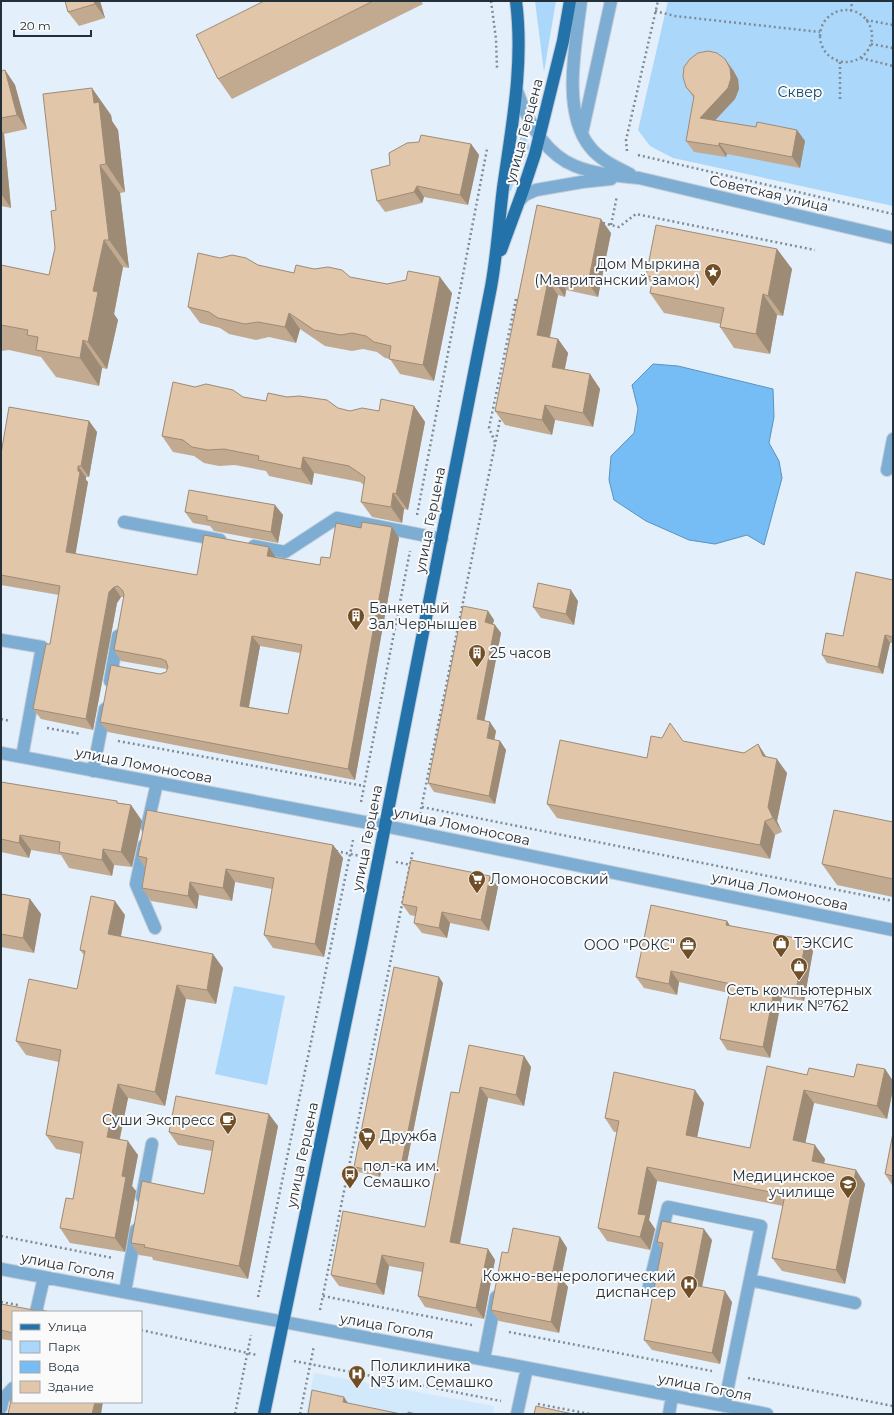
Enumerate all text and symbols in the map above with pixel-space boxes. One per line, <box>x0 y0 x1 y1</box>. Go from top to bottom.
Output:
scale bar <box>14 12 91 38</box>
text: 20 m <box>20 18 51 33</box>
street label: улица Герцена <box>501 77 547 186</box>
park label: Сквер <box>778 83 822 101</box>
street label: Советская улица <box>708 171 830 215</box>
place label: Дом Мыркина (Мавританский замок) <box>534 255 700 289</box>
place icon: Дом Мыркина (Мавританский замок) <box>703 262 723 287</box>
street label: улица Герцена <box>411 465 449 576</box>
place label: Банкетный Зал Чернышев <box>369 599 477 633</box>
building icon: Банкетный Зал Чернышев <box>346 606 366 631</box>
building icon: 25 часов <box>467 643 487 668</box>
place label: 25 часов <box>490 644 551 662</box>
street label: улица Ломоносова <box>73 743 214 787</box>
street label: улица Герцена <box>348 783 386 894</box>
street label: улица Ломоносова <box>391 803 532 849</box>
street label: улица Ломоносова <box>709 868 850 914</box>
supermarket icon: Ломоносовский <box>467 869 487 894</box>
place label: Ломоносовский <box>490 870 609 888</box>
shop icon: ТЭКСИС <box>771 933 791 958</box>
place label: ТЭКСИС <box>794 934 853 952</box>
office icon: ООО "РОКС" <box>678 935 698 960</box>
place label: ООО "РОКС" <box>584 936 675 954</box>
shop icon: Сеть компьютерных клиник №762 <box>789 956 809 981</box>
place label: Сеть компьютерных клиник №762 <box>726 981 872 1015</box>
street label: улица Герцена <box>282 1100 322 1211</box>
cafe icon: Суши Экспресс <box>218 1110 238 1135</box>
place label: Суши Экспресс <box>102 1111 215 1129</box>
supermarket icon: Дружба <box>357 1126 377 1151</box>
place label: Дружба <box>380 1127 437 1145</box>
place label: пол-ка им. Семашко <box>363 1157 439 1191</box>
bus stop icon: пол-ка им. Семашко <box>340 1164 360 1189</box>
place label: Медицинское училище <box>732 1167 835 1201</box>
school or university icon: Медицинское училище <box>838 1174 858 1199</box>
street label: улица Гоголя <box>19 1248 116 1284</box>
place label: Кожно-венерологический диспансер <box>482 1267 676 1301</box>
hospital icon: Кожно-венерологический диспансер <box>679 1274 699 1299</box>
street label: улица Гоголя <box>338 1309 435 1343</box>
legend <box>12 1311 142 1403</box>
text: Улица <box>48 1319 87 1334</box>
text: Парк <box>48 1339 80 1354</box>
place label: Поликлиника №3 им. Семашко <box>370 1357 493 1391</box>
text: Вода <box>48 1359 79 1374</box>
hospital icon: Поликлиника №3 им. Семашко <box>347 1364 367 1389</box>
street label: улица Гоголя <box>656 1369 753 1405</box>
text: Здание <box>48 1379 94 1394</box>

